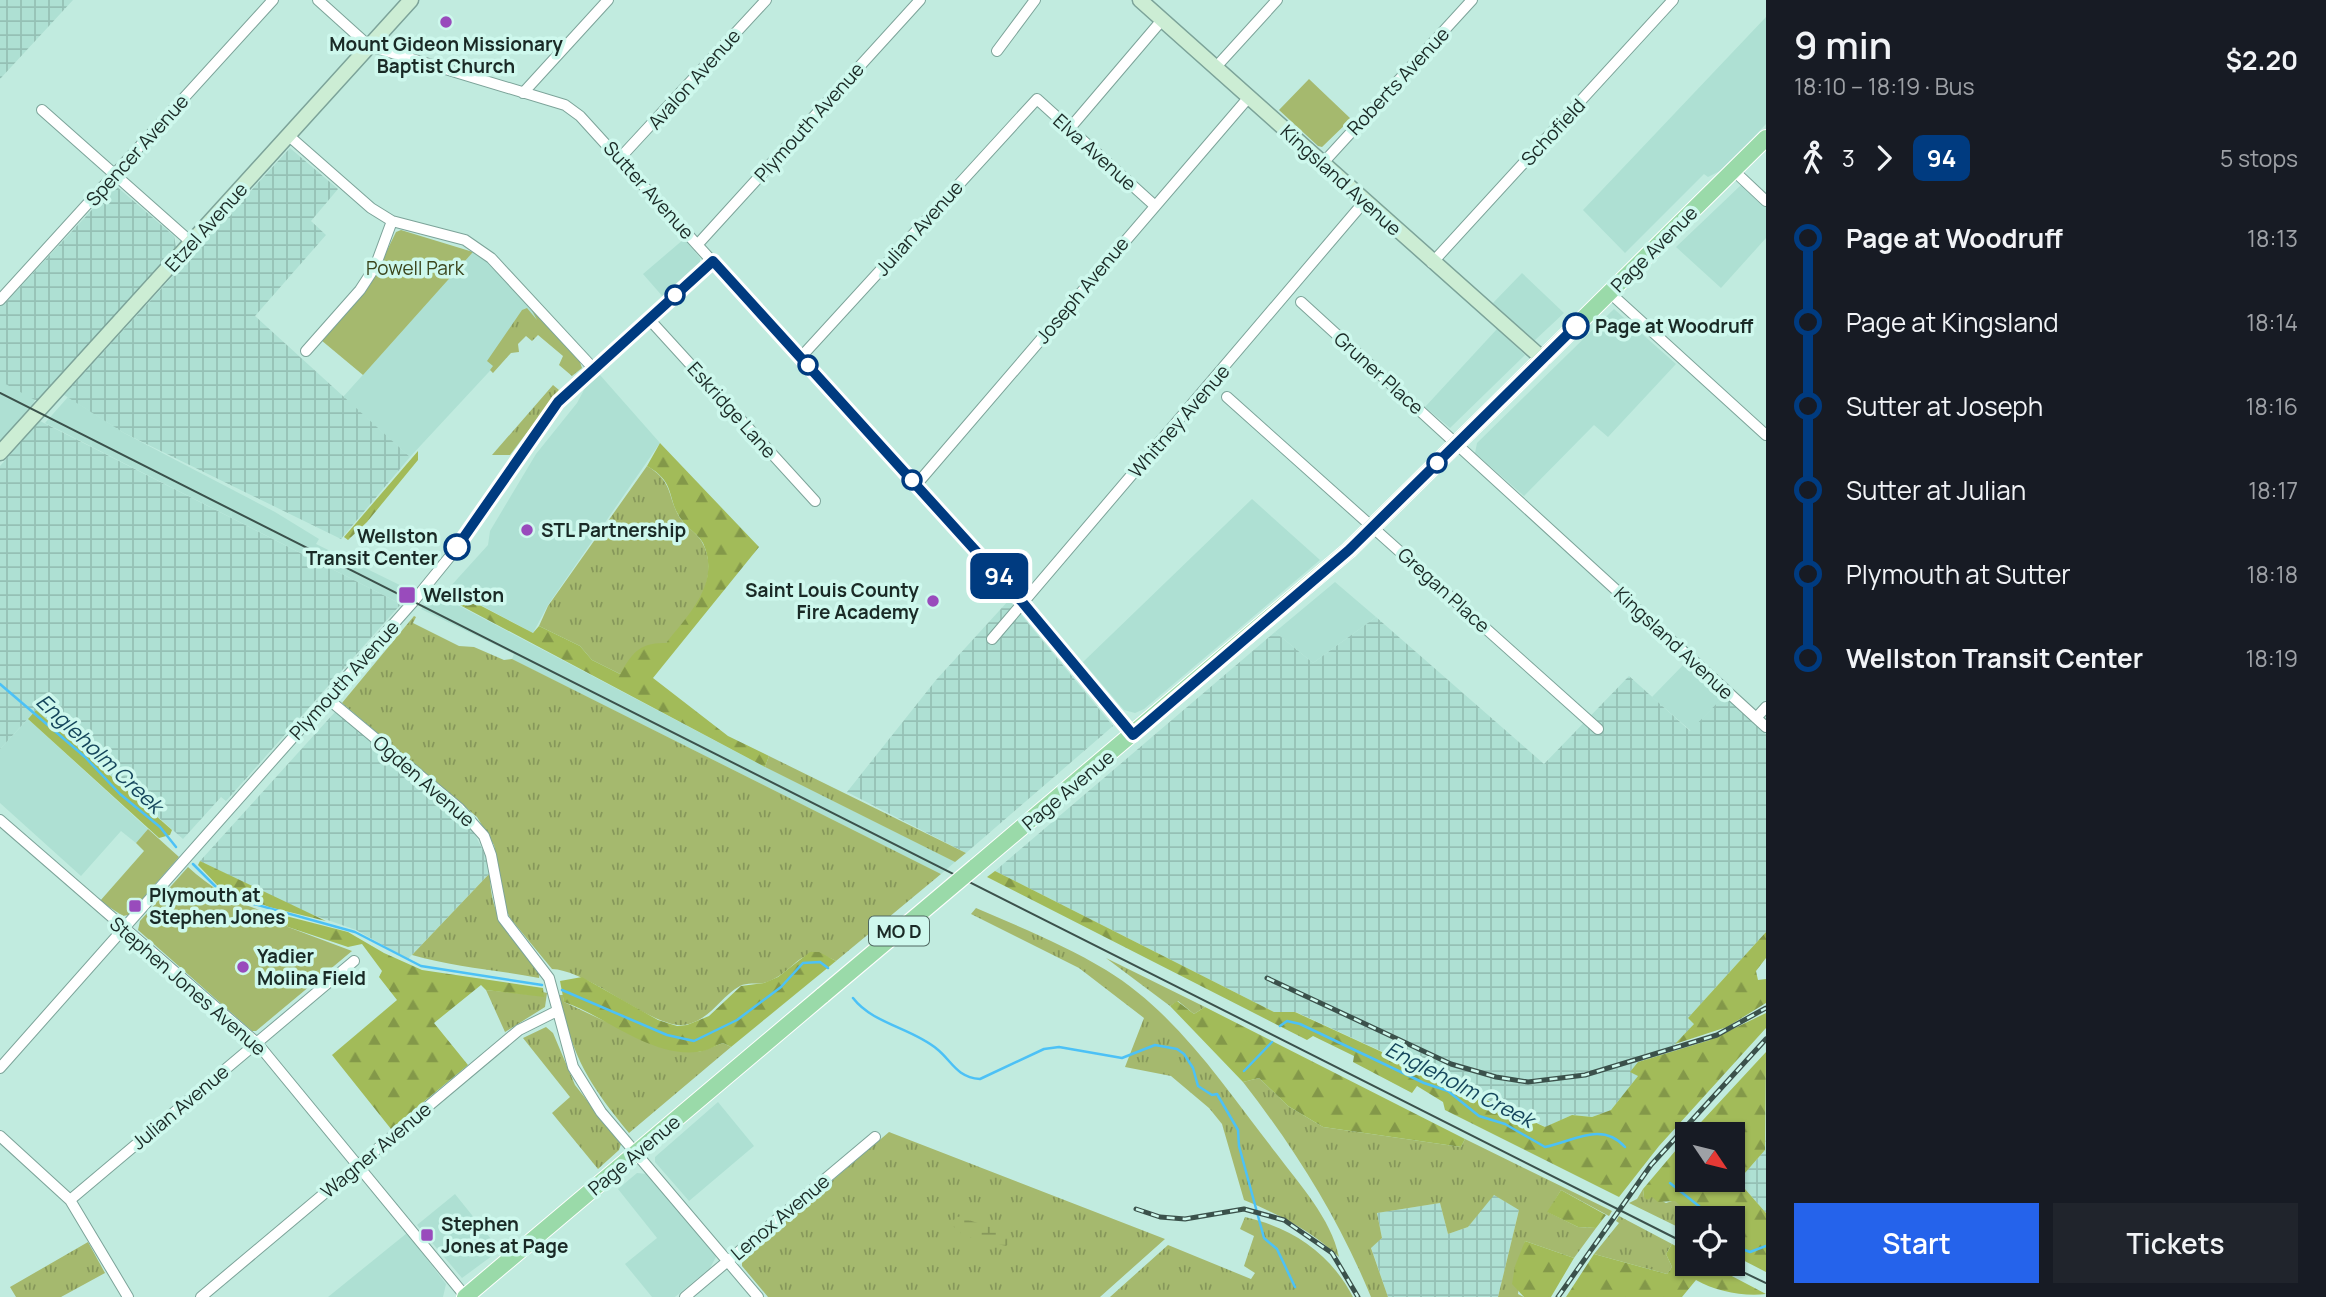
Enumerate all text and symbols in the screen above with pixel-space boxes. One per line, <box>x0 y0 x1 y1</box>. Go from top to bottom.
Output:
marker: Mount Gideon Missionary Baptist Church <box>438 14 454 30</box>
text: 9 min <box>1794 18 1892 70</box>
street label: Roberts Avenue <box>1341 21 1455 141</box>
street label: Avalon Avenue <box>642 23 746 135</box>
place label: Mount Gideon Missionary Baptist Church <box>329 31 563 79</box>
text: $2.20 <box>2226 42 2298 78</box>
street label: Plymouth Avenue <box>748 57 870 187</box>
text: 18:10 – 18:19 · Bus <box>1794 70 1975 102</box>
street label: Spencer Avenue <box>80 89 194 211</box>
street label: Schofield <box>1515 93 1591 171</box>
street label: Elva Avenue <box>1048 108 1142 196</box>
street label: Kingsland Avenue <box>1275 119 1407 241</box>
street label: Sutter Avenue <box>598 135 700 245</box>
icon: walk <box>1794 139 1832 177</box>
icon: forward <box>1865 139 1903 177</box>
text: 94 <box>1927 141 1956 174</box>
text: 3 <box>1842 142 1855 174</box>
text: 5 stops <box>2220 142 2298 174</box>
street label: Julian Avenue <box>869 175 969 281</box>
street label: Etzel Avenue <box>159 177 253 277</box>
street label: Page Avenue <box>1605 200 1703 298</box>
text: Page at Woodruff <box>1846 220 2063 256</box>
text: 18:13 <box>2247 222 2298 254</box>
street label: Joseph Avenue <box>1030 231 1134 349</box>
park label: Powell Park <box>366 255 465 281</box>
unlabelled marker <box>665 285 685 305</box>
text: Page at Kingsland <box>1846 304 2059 340</box>
text: 18:14 <box>2246 306 2298 338</box>
marker: Page at Woodruff <box>1563 313 1589 339</box>
place label: Page at Woodruff <box>1595 313 1754 339</box>
street label: Gruner Place <box>1329 326 1429 420</box>
unlabelled marker <box>798 355 818 375</box>
street label: Eskridge Lane <box>682 356 782 464</box>
street label: Whitney Avenue <box>1123 359 1235 483</box>
text: Sutter at Joseph <box>1846 388 2043 424</box>
text: 18:16 <box>2246 390 2298 422</box>
unlabelled marker <box>1427 453 1447 473</box>
unlabelled marker <box>902 470 922 490</box>
text: Sutter at Julian <box>1846 472 2026 508</box>
text: 18:17 <box>2248 474 2298 506</box>
place label: STL Partnership <box>541 517 686 543</box>
marker: STL Partnership <box>519 522 535 538</box>
place label: Wellston Transit Center <box>306 523 438 571</box>
marker: Wellston Transit Center <box>444 534 470 560</box>
street label: Gregan Place <box>1392 542 1496 638</box>
line badge: 94 <box>968 553 1030 599</box>
text: Plymouth at Sutter <box>1846 556 2071 592</box>
text: 18:18 <box>2246 558 2298 590</box>
text: 94 <box>984 559 1014 592</box>
place label: Saint Louis County Fire Academy <box>745 577 919 625</box>
street label: Kingsland Avenue <box>1609 581 1739 705</box>
place label: Wellston <box>423 582 504 608</box>
marker: Wellston <box>397 585 417 605</box>
marker: Saint Louis County Fire Academy <box>925 593 941 609</box>
street label: Plymouth Avenue <box>283 615 405 745</box>
text: Wellston Transit Center <box>1846 640 2143 676</box>
text: 18:19 <box>2246 642 2298 674</box>
water label: Engleholm Creek <box>31 687 171 821</box>
street label: Ogden Avenue <box>367 729 481 833</box>
street label: Page Avenue <box>1016 744 1120 836</box>
place label: Plymouth at Stephen Jones <box>149 882 285 930</box>
marker: Plymouth at Stephen Jones <box>127 898 143 914</box>
street label: Stephen Jones Avenue <box>104 911 272 1061</box>
road number: MO D <box>869 916 929 946</box>
place label: Yadier Molina Field <box>257 943 366 991</box>
marker: Yadier Molina Field <box>235 959 251 975</box>
water label: Engleholm Creek <box>1381 1034 1541 1135</box>
street label: Julian Avenue <box>126 1059 234 1155</box>
street label: Wagner Avenue <box>315 1096 437 1204</box>
street label: Page Avenue <box>582 1109 686 1201</box>
north arrow <box>1675 1122 1745 1192</box>
map controls <box>1675 1122 1745 1276</box>
street label: Lenox Avenue <box>725 1168 835 1266</box>
button: Start <box>1794 1203 2039 1283</box>
button: Tickets <box>2053 1203 2298 1283</box>
button: locate <box>1675 1206 1745 1276</box>
place label: Stephen Jones at Page <box>441 1211 568 1259</box>
marker: Stephen Jones at Page <box>419 1227 435 1243</box>

